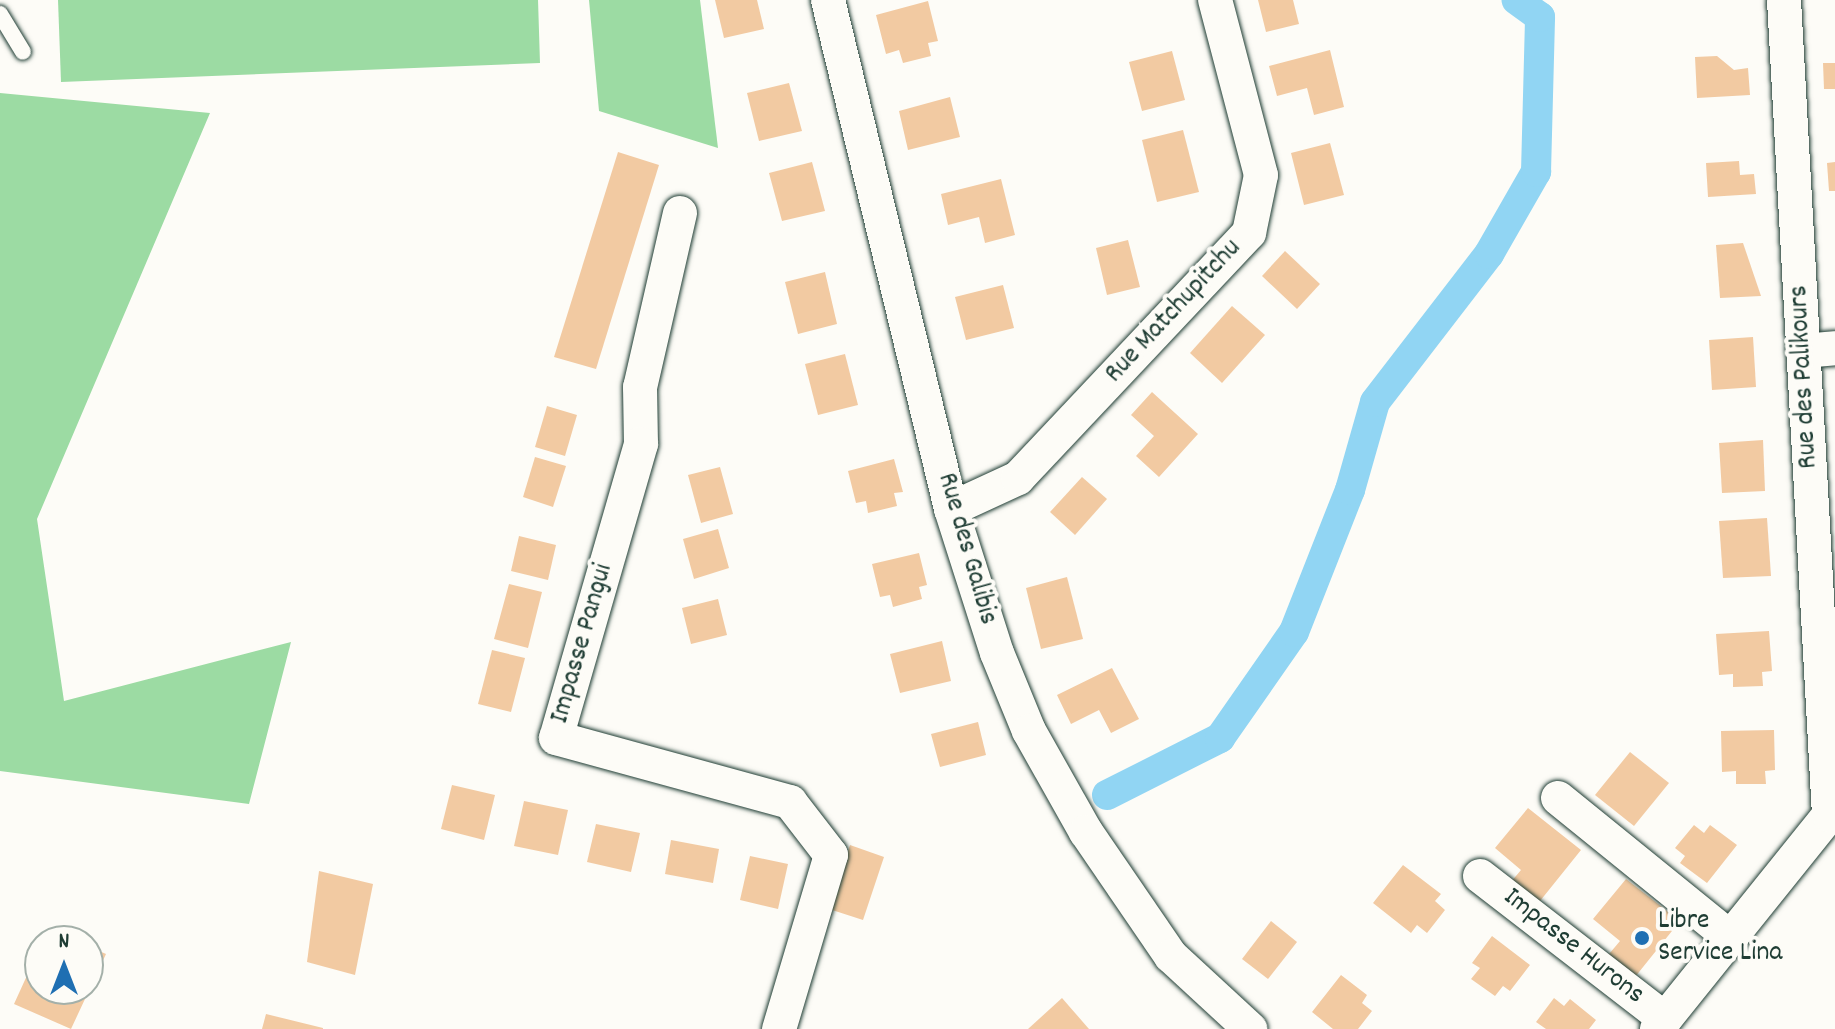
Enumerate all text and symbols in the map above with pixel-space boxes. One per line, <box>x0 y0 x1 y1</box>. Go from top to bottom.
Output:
street label: Rue Matchupitchu <box>1099 233 1249 391</box>
street label: Rue des Palikours <box>1783 284 1827 470</box>
street label: Rue des Galibis <box>928 469 1004 629</box>
street label: Impasse Pangui <box>544 560 622 728</box>
street label: Impasse Hurons <box>1496 881 1650 1013</box>
place label: Libre Service Lina <box>1658 905 1782 971</box>
north arrow <box>24 925 104 1005</box>
text: N <box>59 927 69 958</box>
marker: Libre Service Lina <box>1633 929 1651 947</box>

